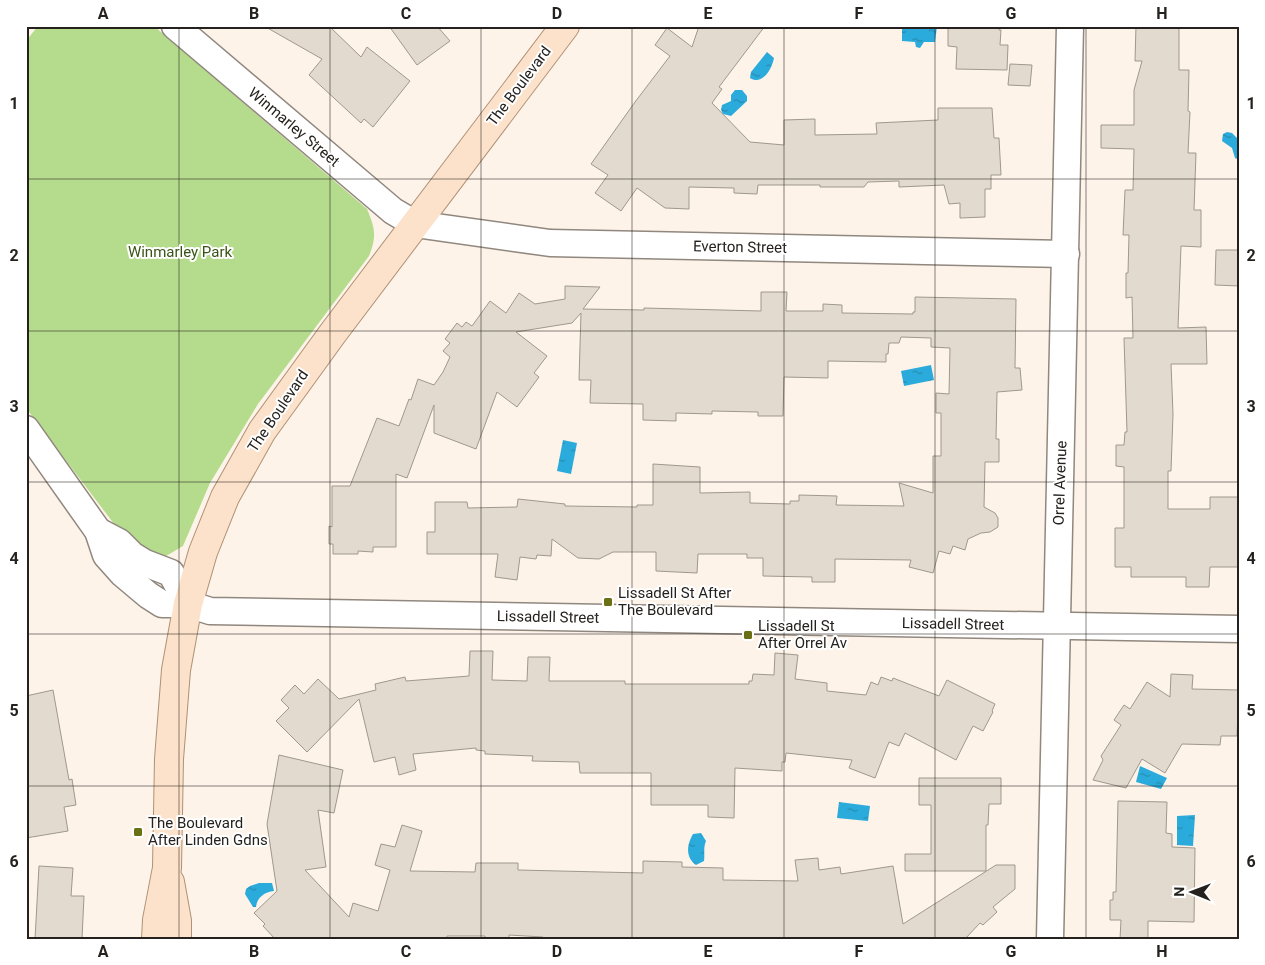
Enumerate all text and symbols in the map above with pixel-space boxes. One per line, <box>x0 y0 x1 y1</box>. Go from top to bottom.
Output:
text: A <box>98 4 109 23</box>
text: B <box>249 4 259 23</box>
text: C <box>401 4 411 23</box>
text: D <box>552 4 562 23</box>
text: E <box>704 4 713 23</box>
text: F <box>855 4 864 23</box>
text: G <box>1006 4 1017 23</box>
text: H <box>1156 4 1168 23</box>
street label: The Boulevard <box>483 43 555 129</box>
street label: Winmarley Street <box>245 84 343 170</box>
text: 1 <box>9 94 19 113</box>
text: 1 <box>1246 94 1256 113</box>
street label: Everton Street <box>693 237 787 257</box>
park label: Winmarley Park <box>128 243 232 261</box>
text: 2 <box>9 246 19 265</box>
text: 2 <box>1246 246 1256 265</box>
street label: The Boulevard <box>244 366 312 456</box>
text: 3 <box>9 397 19 416</box>
text: 3 <box>1246 397 1256 416</box>
street label: Orrel Avenue <box>1050 440 1070 526</box>
text: 4 <box>9 549 19 568</box>
text: 4 <box>1246 549 1256 568</box>
place label: Lissadell St After The Boulevard <box>618 584 731 619</box>
marker: Lissadell St After The Boulevard <box>602 596 614 608</box>
street label: Lissadell Street <box>497 607 599 627</box>
street label: Lissadell Street <box>902 614 1004 634</box>
place label: Lissadell St After Orrel Av <box>758 617 847 652</box>
marker: Lissadell St After Orrel Av <box>742 629 754 641</box>
text: 5 <box>9 701 19 720</box>
text: 5 <box>1246 701 1256 720</box>
place label: The Boulevard After Linden Gdns <box>148 814 268 849</box>
marker: The Boulevard After Linden Gdns <box>132 826 144 838</box>
text: 6 <box>9 852 19 871</box>
text: 6 <box>1246 852 1256 871</box>
north arrow <box>1168 868 1218 918</box>
text: N <box>1171 887 1187 897</box>
text: A <box>98 942 109 961</box>
text: B <box>249 942 259 961</box>
text: C <box>401 942 411 961</box>
text: D <box>552 942 562 961</box>
text: E <box>704 942 713 961</box>
text: F <box>855 942 864 961</box>
text: G <box>1006 942 1017 961</box>
text: H <box>1156 942 1168 961</box>

